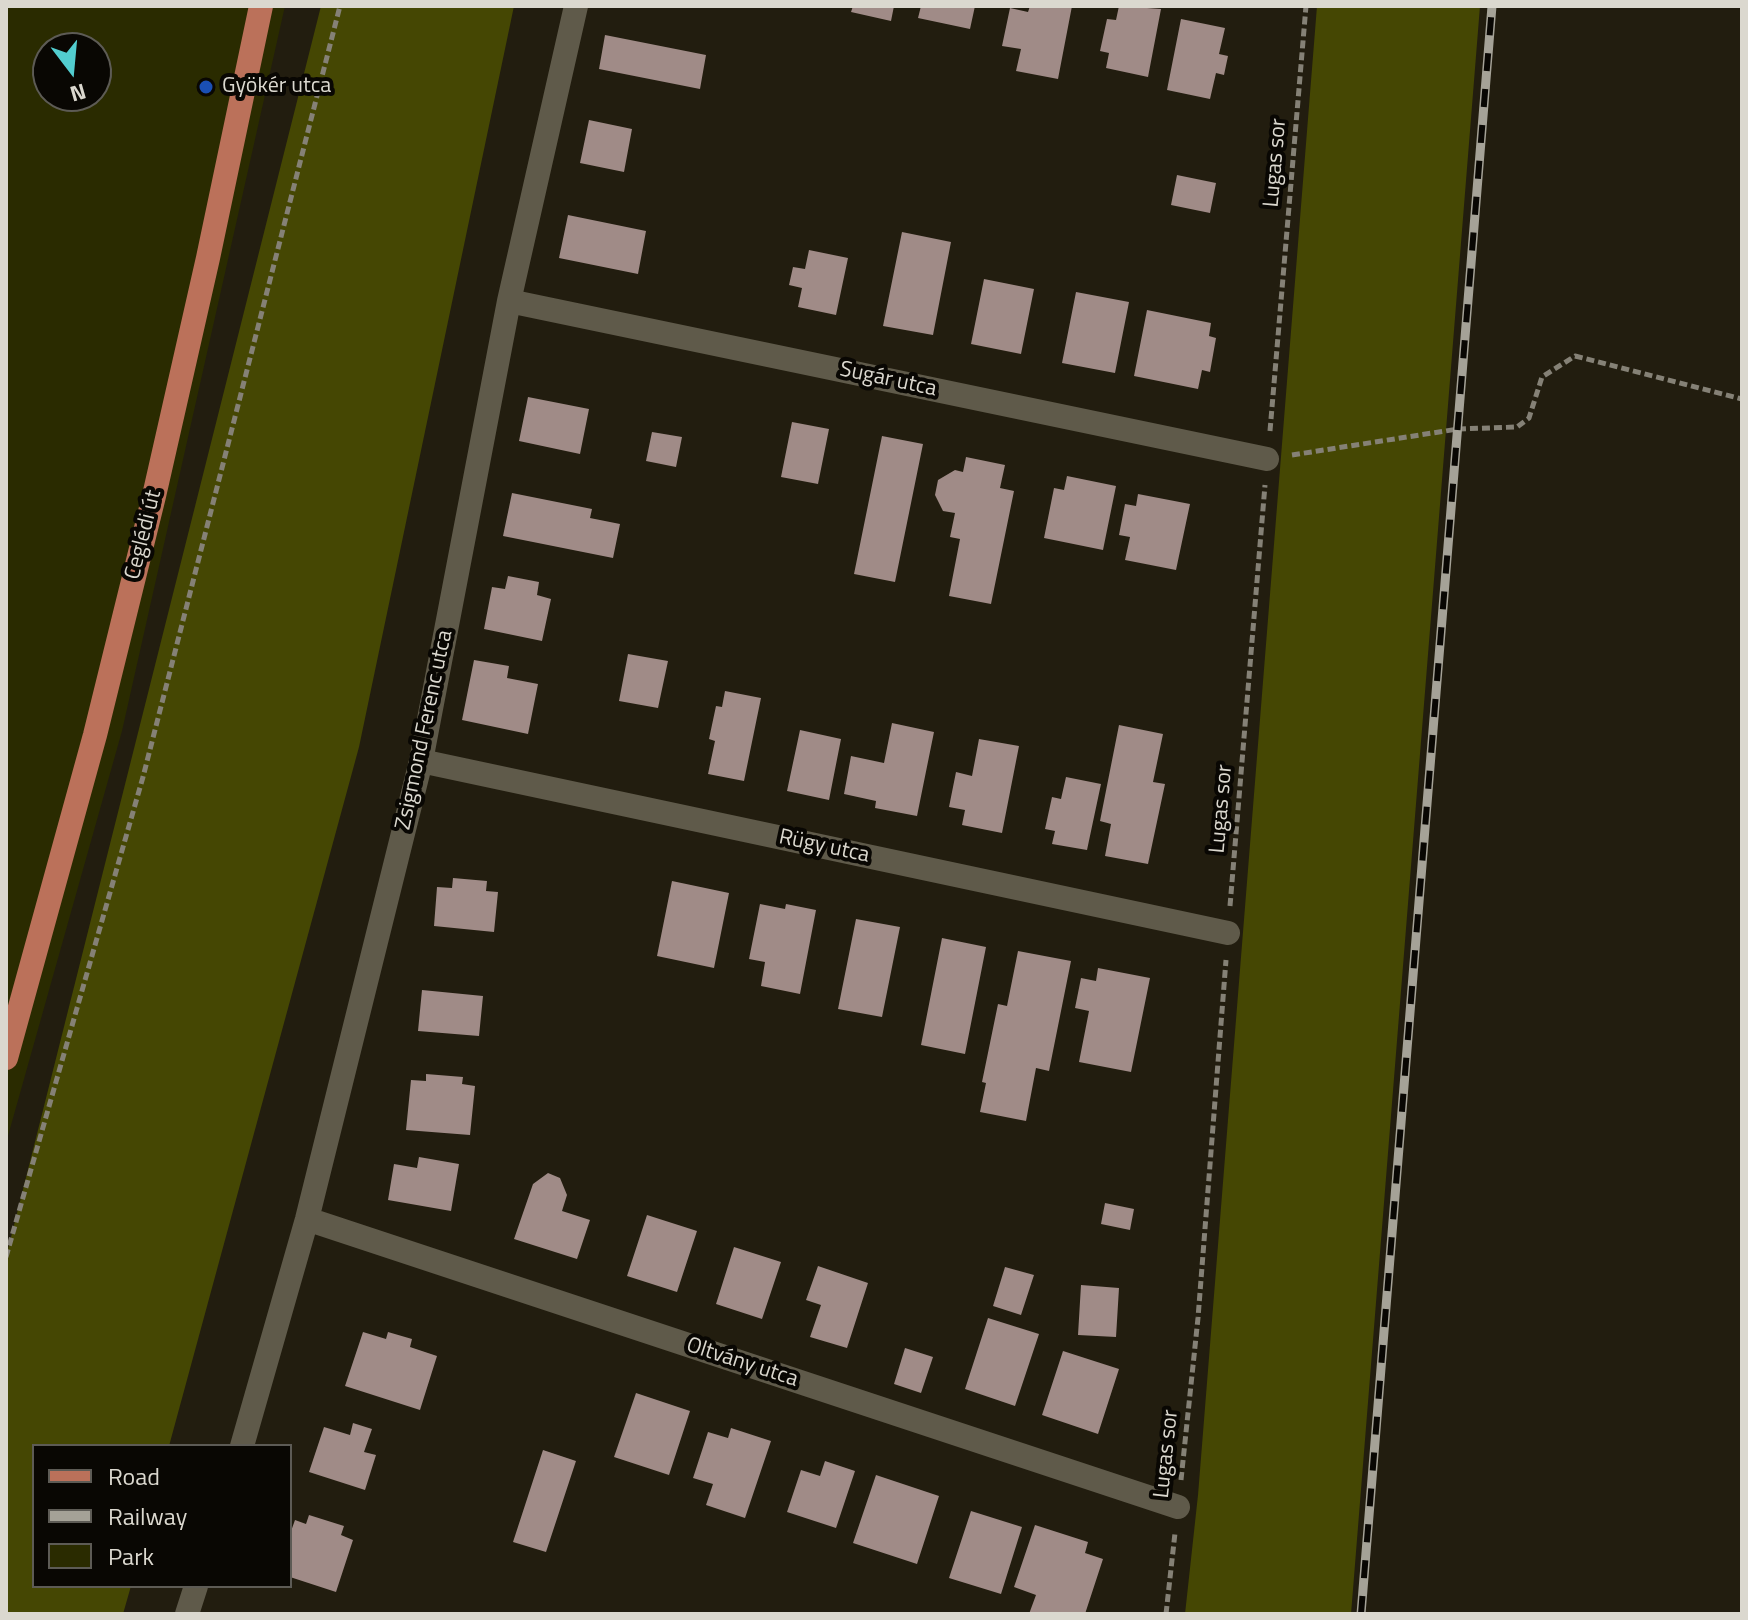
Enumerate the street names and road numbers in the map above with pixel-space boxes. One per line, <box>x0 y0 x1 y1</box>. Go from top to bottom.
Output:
street label: Lugas sor <box>1259 118 1293 208</box>
street label: Sugár utca <box>837 357 939 403</box>
street label: Ceglédi út <box>120 488 168 582</box>
street label: Zsigmond Ferenc utca <box>391 628 459 832</box>
street label: Lugas sor <box>1205 764 1239 854</box>
street label: Rügy utca <box>776 825 872 869</box>
street label: Oltvány utca <box>683 1333 801 1393</box>
street label: Lugas sor <box>1149 1408 1185 1500</box>

